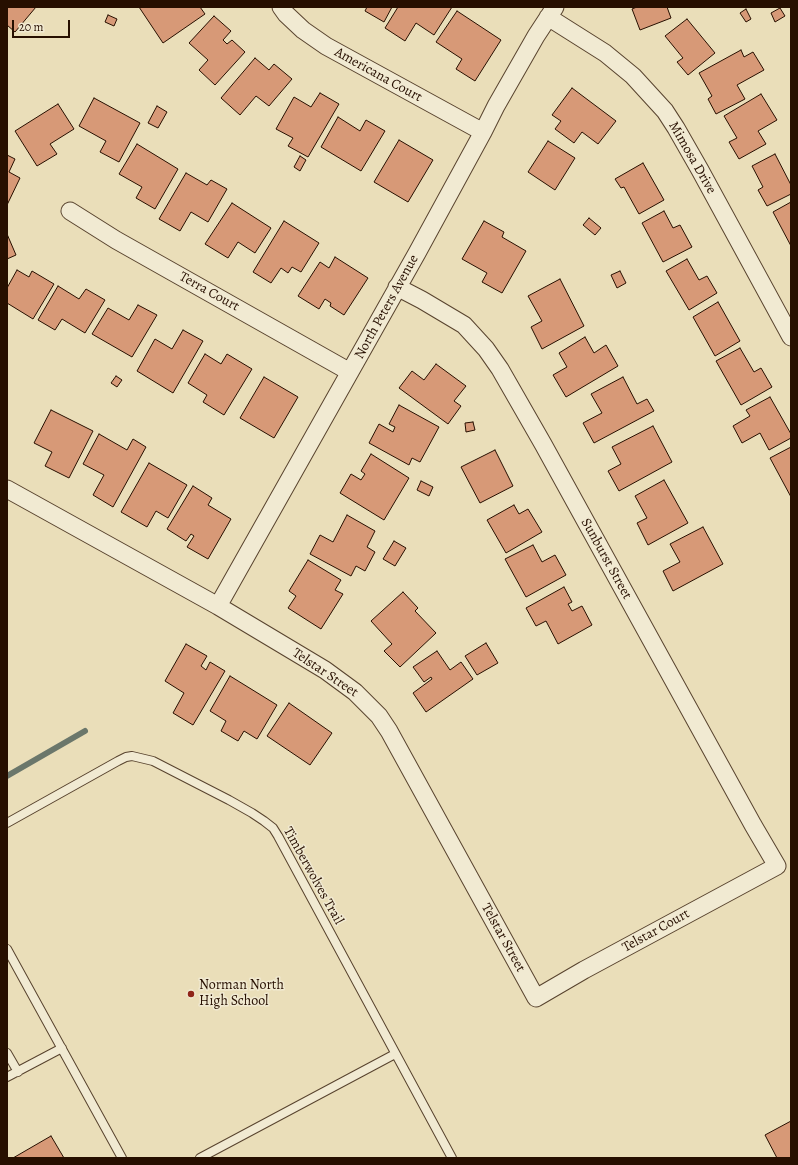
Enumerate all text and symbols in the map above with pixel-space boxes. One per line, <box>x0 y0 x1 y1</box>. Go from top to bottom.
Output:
scale bar <box>14 12 72 38</box>
text: 20 m <box>19 19 43 35</box>
street label: Americana Court <box>331 44 425 106</box>
street label: Mimosa Drive <box>665 119 719 197</box>
street label: North Peters Avenue <box>351 252 423 362</box>
street label: Terra Court <box>176 269 242 315</box>
street label: Sunburst Street <box>577 515 635 603</box>
street label: Telstar Street <box>289 645 361 701</box>
street label: Timberwolves Trail <box>279 824 347 928</box>
street label: Telstar Street <box>477 901 529 975</box>
street label: Telstar Court <box>619 906 693 956</box>
place label: Norman North High School <box>199 978 284 1010</box>
marker: Norman North High School <box>186 989 196 999</box>

